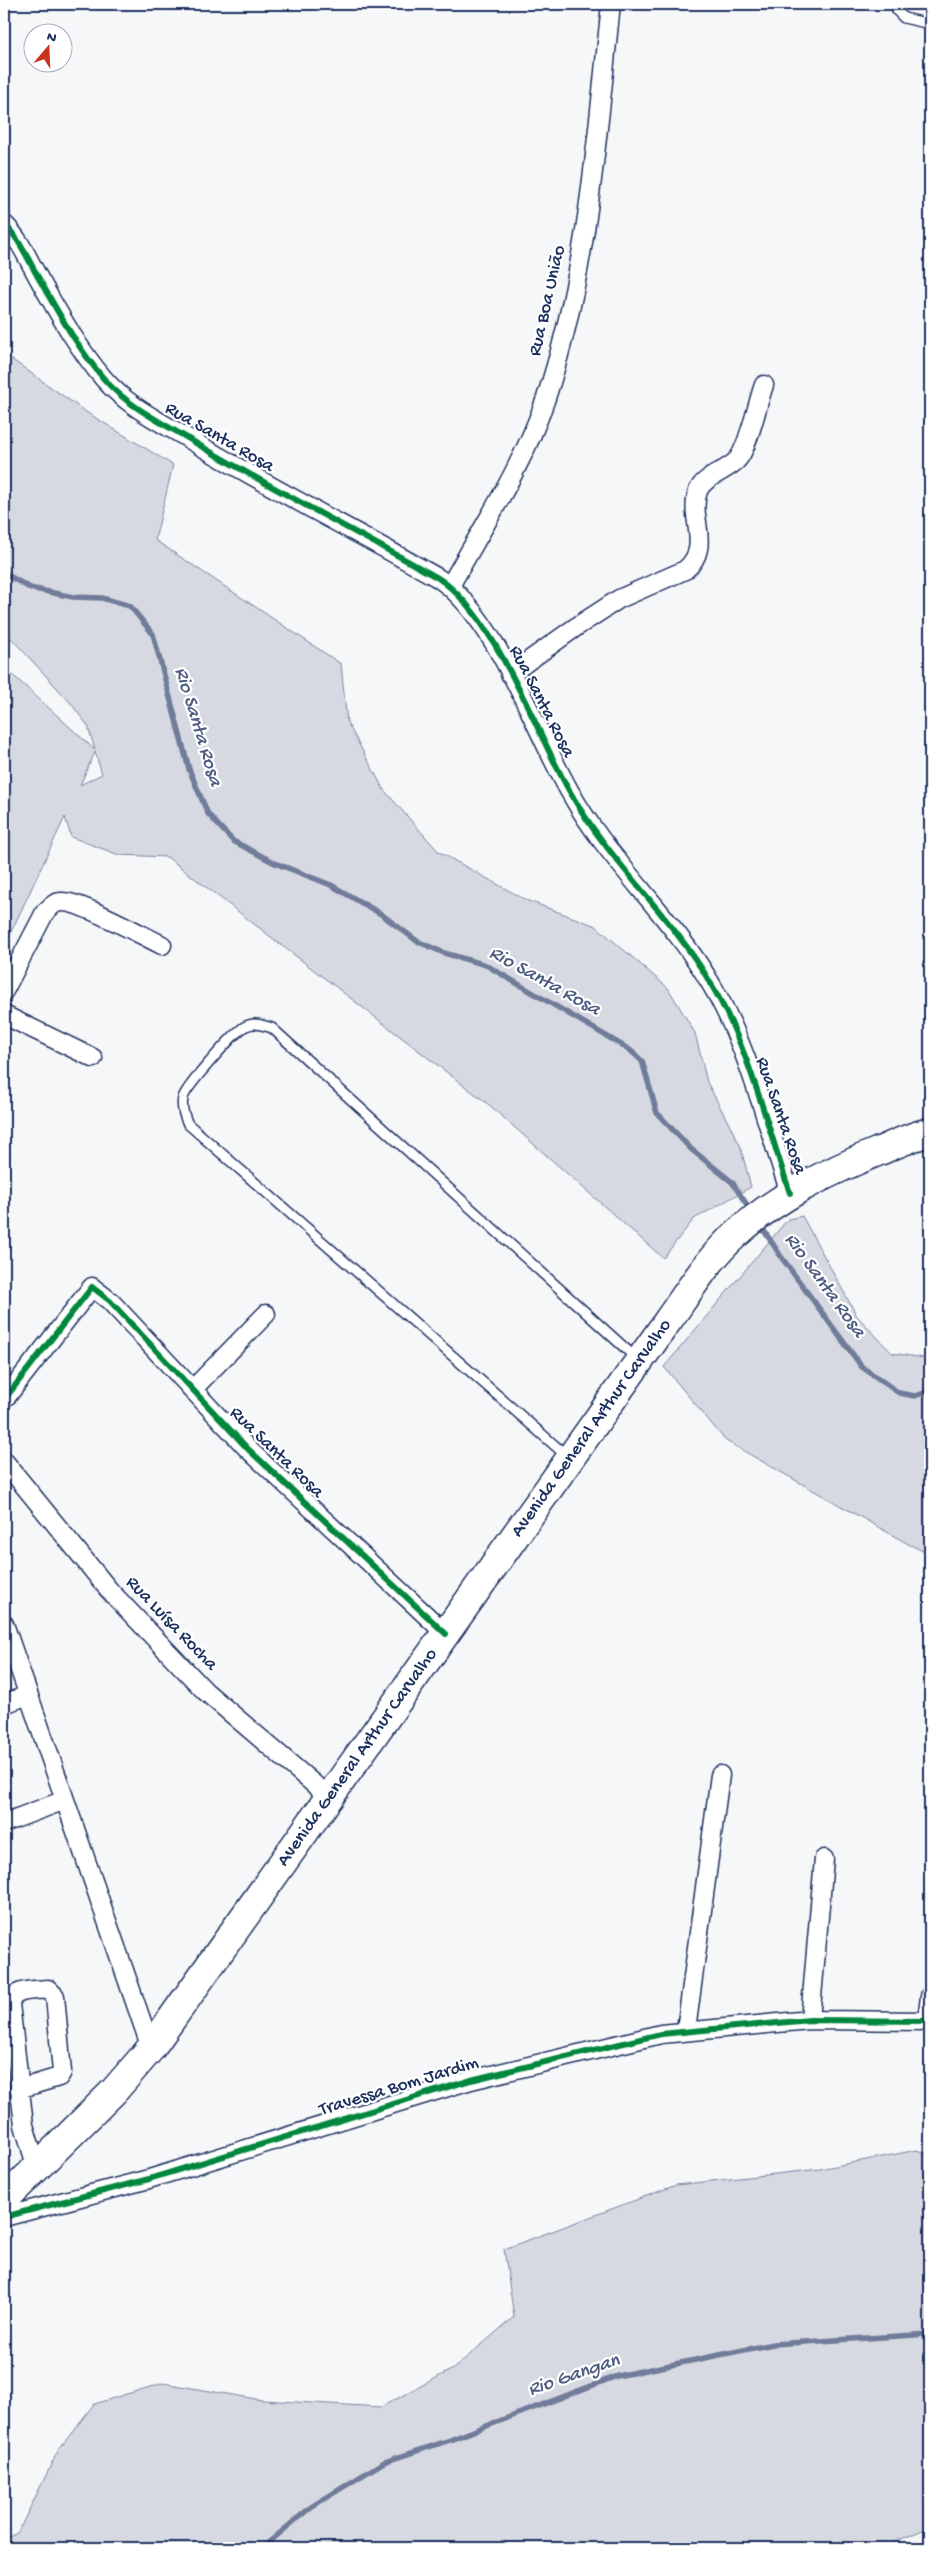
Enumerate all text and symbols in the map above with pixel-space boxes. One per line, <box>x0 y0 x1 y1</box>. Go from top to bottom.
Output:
north arrow <box>22 22 72 72</box>
text: N <box>44 29 59 48</box>
street label: Rua Boa União <box>524 243 572 359</box>
street label: Rua Santa Rosa <box>160 397 279 479</box>
street label: Rua Santa Rosa <box>503 642 580 763</box>
water label: Rio Santa Rosa <box>168 665 227 791</box>
water label: Rio Santa Rosa <box>485 942 605 1023</box>
street label: Rua Santa Rosa <box>749 1054 811 1179</box>
water label: Rio Santa Rosa <box>779 1229 871 1344</box>
street label: Avenida General Arthur Carvalho <box>506 1315 677 1542</box>
street label: Rua Santa Rosa <box>224 1402 329 1505</box>
street label: Rua Luísa Rocha <box>120 1572 223 1677</box>
street label: Avenida General Arthur Carvalho <box>272 1644 443 1871</box>
street label: Travessa Bom Jardim <box>316 2052 482 2122</box>
water label: Rio Gangan <box>525 2349 623 2402</box>

